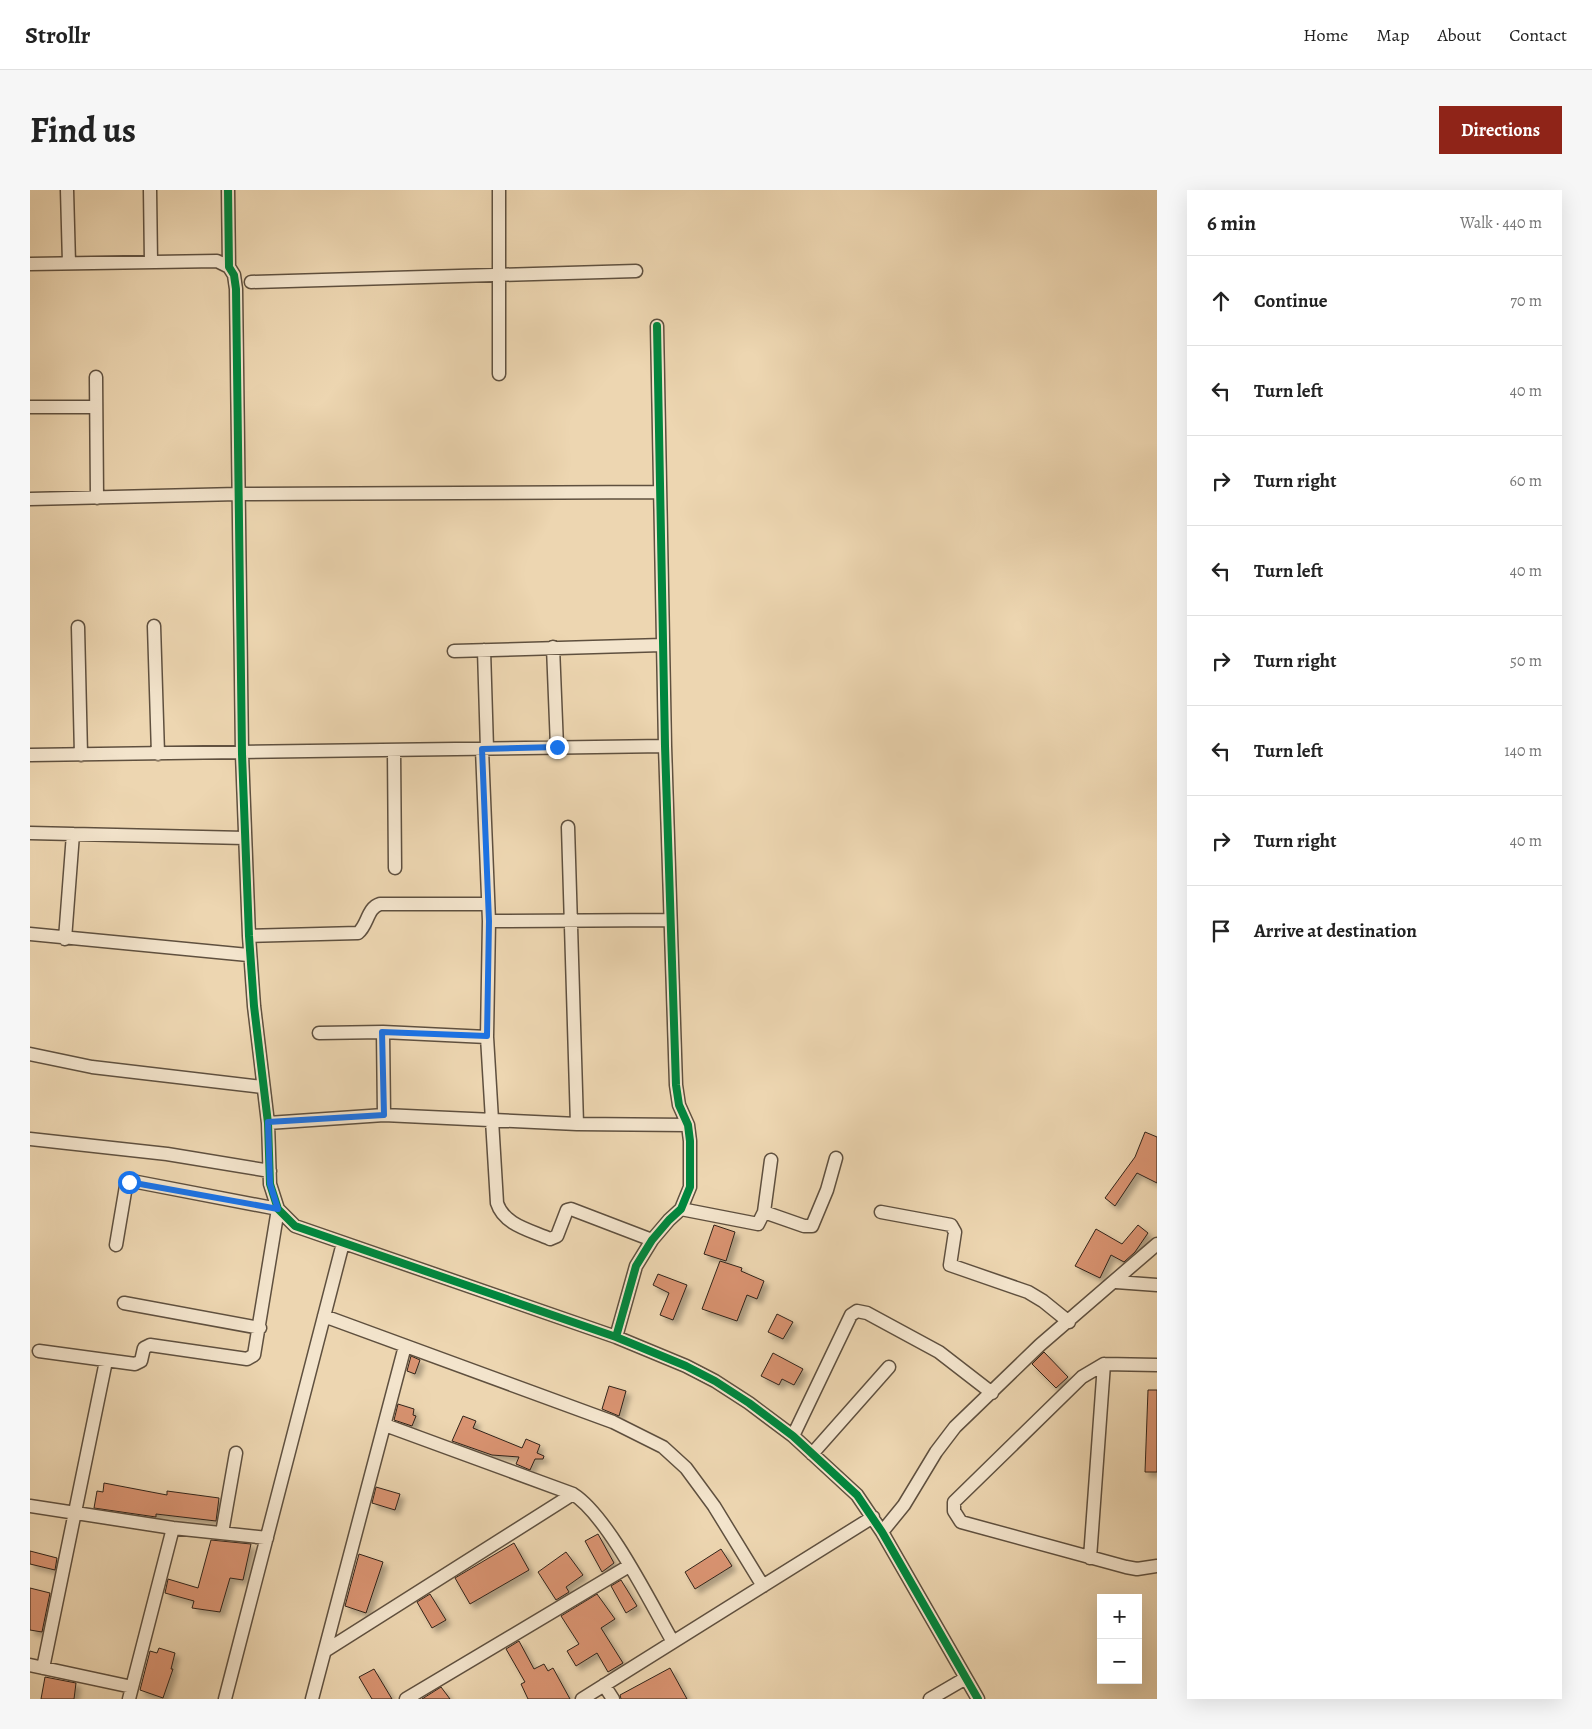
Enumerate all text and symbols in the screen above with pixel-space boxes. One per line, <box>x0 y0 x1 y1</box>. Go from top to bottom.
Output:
text: Strollr <box>25 19 90 51</box>
text: Home <box>1303 23 1348 47</box>
text: Map <box>1376 23 1409 47</box>
text: About <box>1437 23 1481 47</box>
text: Contact <box>1509 23 1567 47</box>
text: Find us <box>30 106 136 154</box>
button: Directions <box>1439 106 1562 154</box>
text: 6 min <box>1207 209 1256 237</box>
text: Walk · 440 m <box>1460 212 1542 234</box>
icon: ahead <box>1207 287 1235 315</box>
text: Continue <box>1254 288 1328 314</box>
text: 70 m <box>1510 290 1542 312</box>
icon: left <box>1207 377 1235 405</box>
text: Turn left <box>1254 378 1323 404</box>
text: 40 m <box>1510 380 1542 402</box>
icon: right <box>1207 467 1235 495</box>
text: Turn right <box>1254 468 1336 494</box>
text: 60 m <box>1510 470 1542 492</box>
icon: left <box>1207 557 1235 585</box>
text: Turn left <box>1254 558 1323 584</box>
text: 40 m <box>1510 560 1542 582</box>
icon: right <box>1207 647 1235 675</box>
text: Turn right <box>1254 648 1336 674</box>
text: 50 m <box>1510 650 1542 672</box>
route end <box>546 736 569 759</box>
icon: left <box>1207 737 1235 765</box>
text: Turn left <box>1254 738 1323 764</box>
text: 140 m <box>1504 740 1542 762</box>
icon: right <box>1207 827 1235 855</box>
text: Turn right <box>1254 828 1336 854</box>
text: 40 m <box>1510 830 1542 852</box>
icon: arrive <box>1207 917 1235 945</box>
text: Arrive at destination <box>1254 918 1417 944</box>
route start <box>118 1171 141 1194</box>
map controls <box>1097 1594 1142 1684</box>
button: + <box>1097 1594 1142 1639</box>
button: − <box>1097 1639 1142 1684</box>

